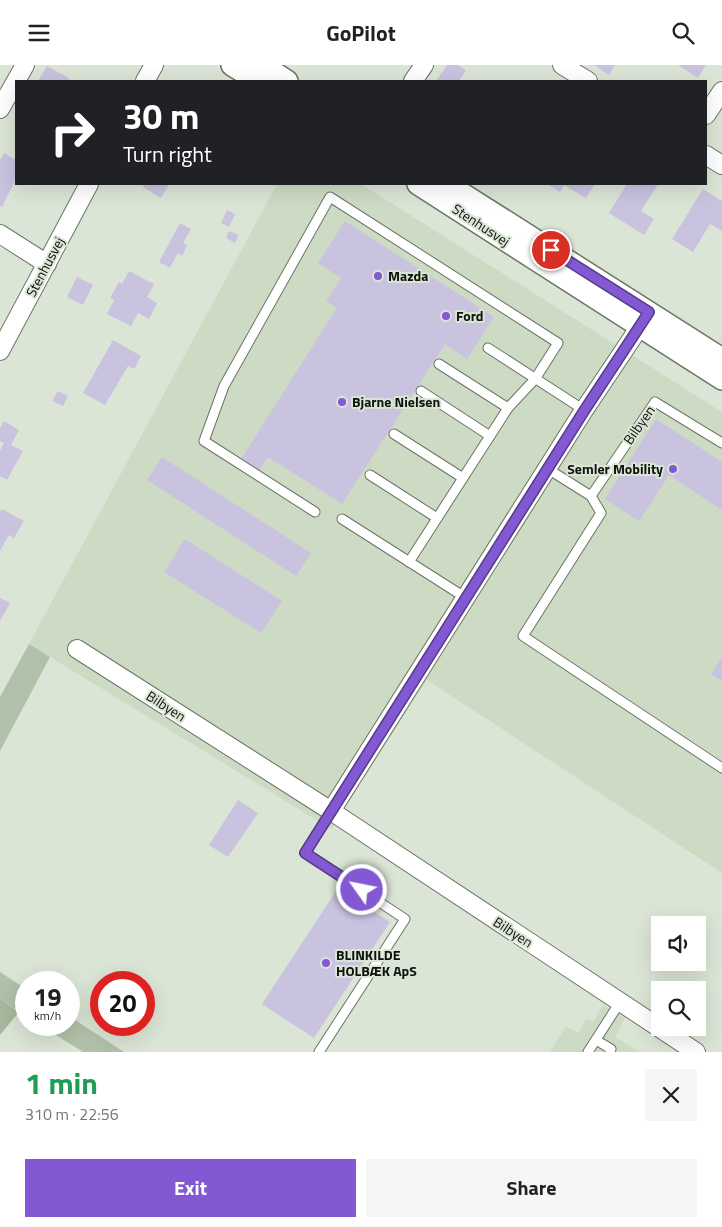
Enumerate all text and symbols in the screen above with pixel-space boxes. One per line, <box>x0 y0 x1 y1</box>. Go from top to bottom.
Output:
text: GoPilot <box>326 16 396 50</box>
icon: menu <box>25 19 53 47</box>
icon: search <box>669 19 697 47</box>
text: 30 m <box>123 89 199 143</box>
icon: right <box>40 100 105 165</box>
text: Turn right <box>123 137 212 171</box>
street label: Stenhusvej <box>448 198 514 251</box>
pin <box>530 229 572 271</box>
street label: Stenhusvej <box>20 233 69 300</box>
icon: arrive <box>537 236 565 264</box>
place label: Mazda <box>388 265 428 286</box>
marker: Mazda <box>372 270 384 282</box>
place label: Ford <box>456 305 484 326</box>
marker: Ford <box>440 310 452 322</box>
place label: Bjarne Nielsen <box>352 391 440 412</box>
marker: Bjarne Nielsen <box>336 396 348 408</box>
street label: Bilbyen <box>618 401 660 449</box>
place label: Semler Mobility <box>567 458 663 479</box>
marker: Semler Mobility <box>667 463 679 475</box>
street label: Bilbyen <box>142 685 190 726</box>
position arrow <box>335 863 387 915</box>
street label: Bilbyen <box>489 911 537 952</box>
map controls <box>651 916 706 1036</box>
button: sound <box>651 916 706 971</box>
place label: BLINKILDE HOLBÆK ApS <box>336 944 417 981</box>
marker: BLINKILDE HOLBÆK ApS <box>320 957 332 969</box>
speed limit sign: 20 <box>90 971 155 1036</box>
text: 19 <box>33 978 62 1016</box>
button: search <box>651 981 706 1036</box>
text: km/h <box>34 1006 61 1025</box>
text: 1 min <box>25 1060 98 1106</box>
button: close <box>645 1069 697 1121</box>
text: 310 m · 22:56 <box>25 1102 119 1126</box>
button: Exit <box>25 1159 356 1217</box>
button: Share <box>366 1159 697 1217</box>

